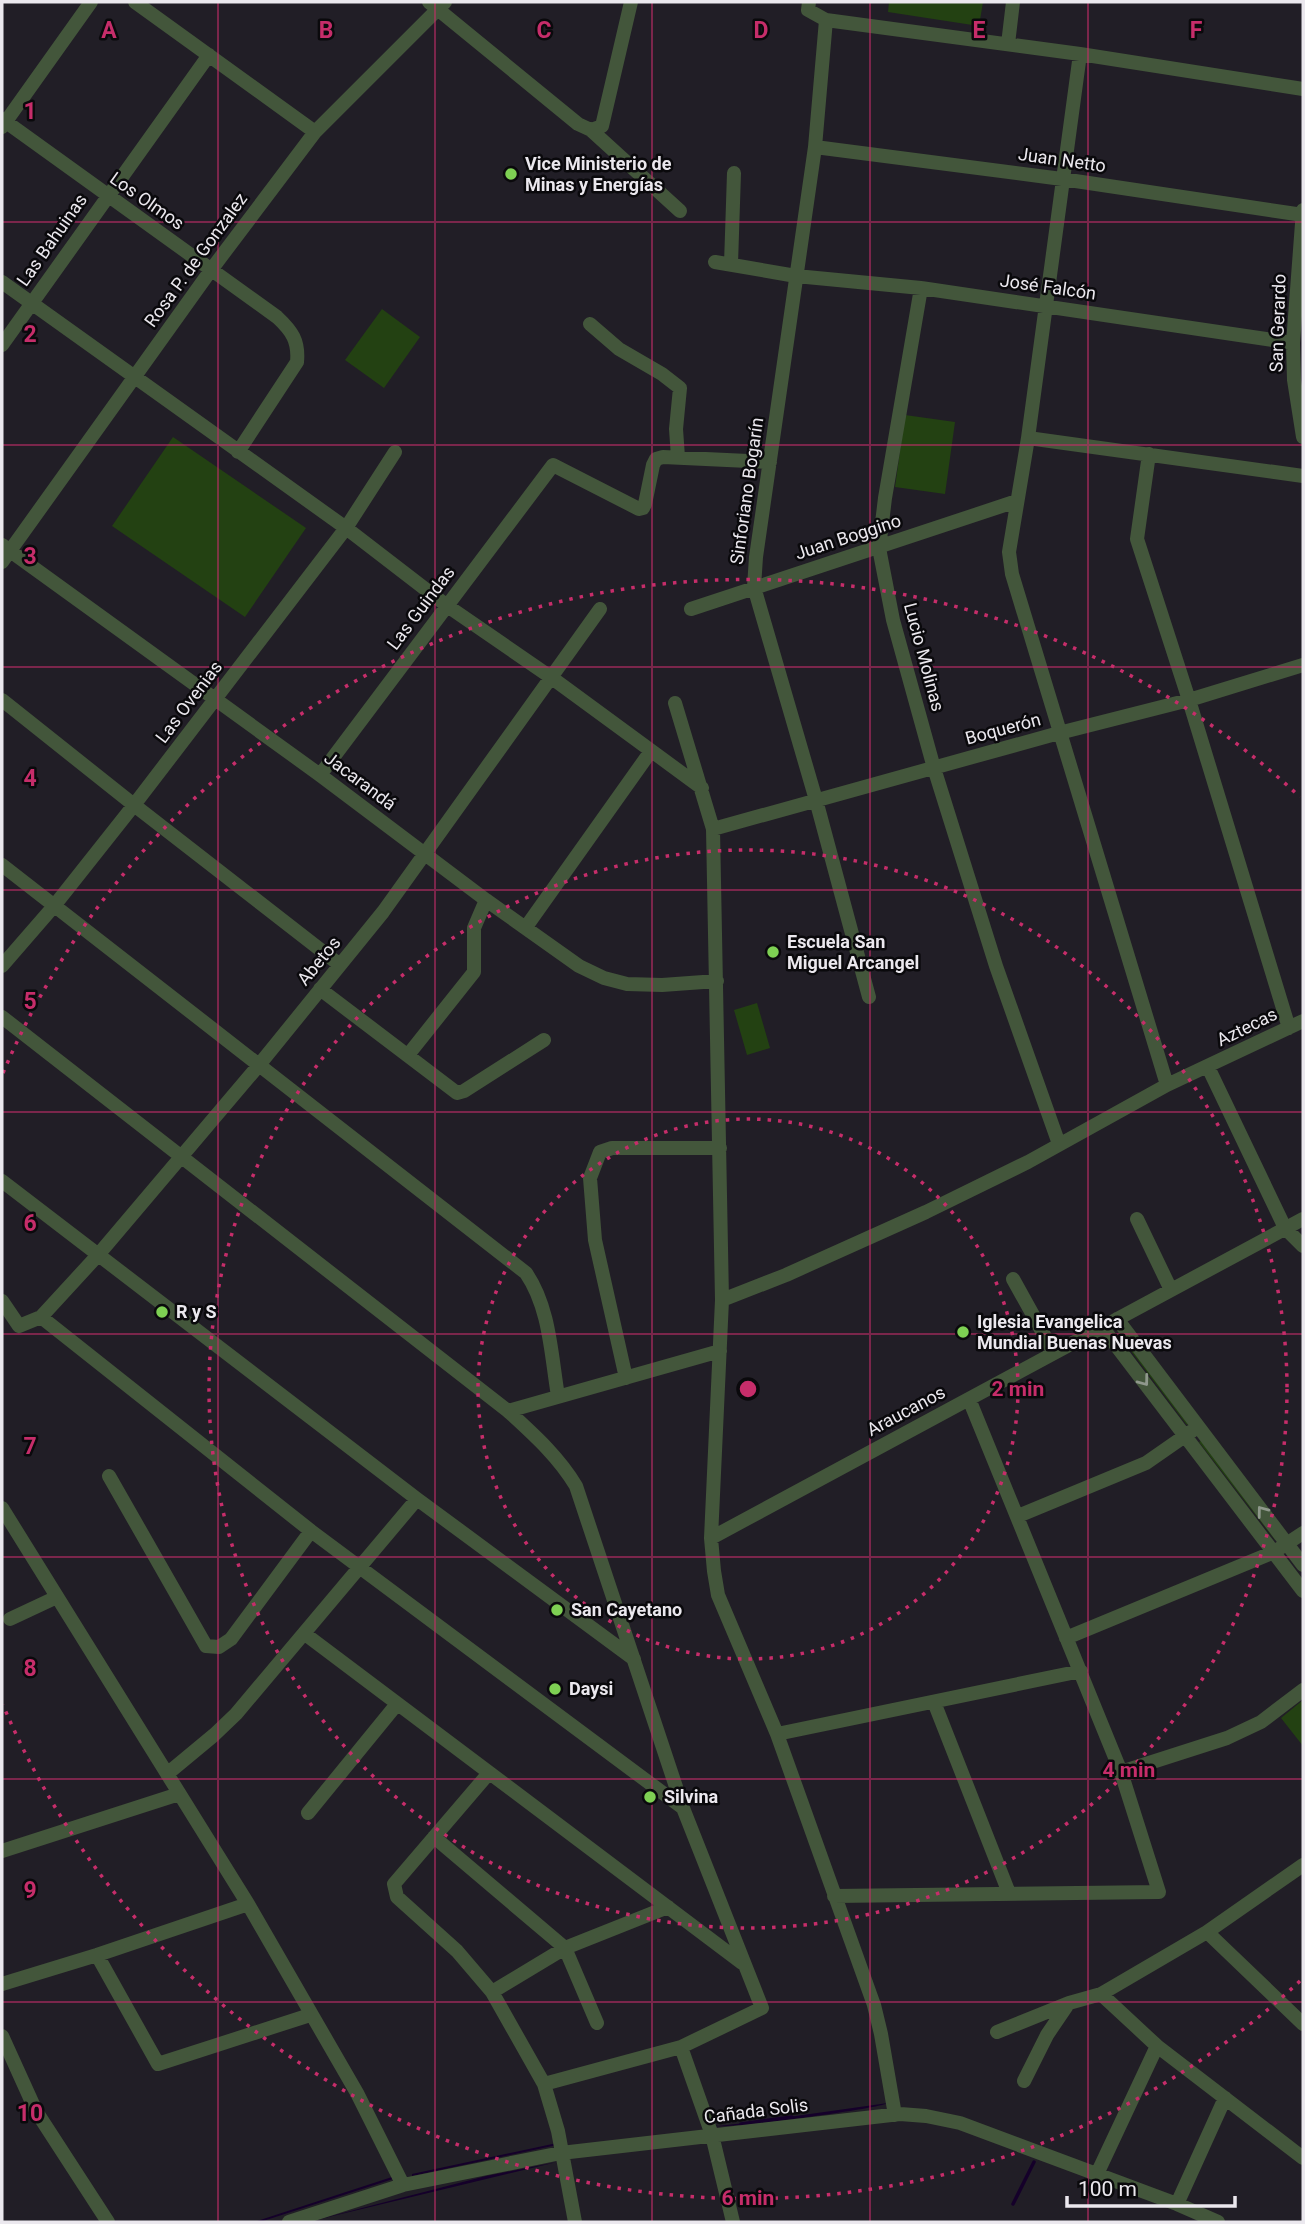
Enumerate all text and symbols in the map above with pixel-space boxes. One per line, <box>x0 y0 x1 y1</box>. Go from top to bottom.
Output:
text: A <box>101 17 117 44</box>
text: B <box>319 17 333 44</box>
text: C <box>536 17 552 44</box>
text: D <box>754 17 768 44</box>
text: E <box>973 17 986 44</box>
text: F <box>1190 17 1203 44</box>
text: 1 <box>23 98 37 125</box>
street label: Juan Netto <box>1017 143 1107 176</box>
place label: Vice Ministerio de Minas y Energías <box>525 153 672 195</box>
marker: Vice Ministerio de Minas y Energías <box>503 166 519 182</box>
street label: Los Olmos <box>106 167 188 234</box>
street label: Rosa P. de Gonzalez <box>140 188 251 331</box>
street label: Las Bahuinas <box>12 190 91 290</box>
street label: José Falcón <box>999 269 1098 304</box>
street label: San Gerardo <box>1265 273 1290 373</box>
text: 2 <box>23 321 37 348</box>
street label: Sinforiano Bogarín <box>726 416 767 566</box>
street label: Juan Boggino <box>792 509 904 564</box>
text: 3 <box>23 543 37 570</box>
street label: Las Guindas <box>382 562 459 654</box>
street label: Lucio Molinas <box>900 600 949 713</box>
street label: Las Ovenias <box>151 657 226 747</box>
street label: Boquerón <box>963 708 1043 749</box>
street label: Jacarandá <box>320 747 400 814</box>
text: 4 <box>23 765 37 792</box>
place label: Escuela San Miguel Arcangel <box>787 931 919 973</box>
street label: Abetos <box>293 932 345 989</box>
marker: Escuela San Miguel Arcangel <box>765 944 781 960</box>
text: 5 <box>23 988 37 1015</box>
street label: Aztecas <box>1213 1003 1280 1050</box>
text: 6 <box>23 1210 37 1237</box>
place label: R y S <box>176 1301 217 1322</box>
marker: R y S <box>154 1304 170 1320</box>
place label: Iglesia Evangelica Mundial Buenas Nuevas <box>977 1311 1172 1353</box>
marker: Iglesia Evangelica Mundial Buenas Nuevas <box>955 1324 971 1340</box>
one-way arrow <box>1135 1373 1148 1386</box>
centre of rings <box>736 1377 760 1401</box>
text: 2 min <box>992 1377 1044 1401</box>
street label: Araucanos <box>863 1381 949 1440</box>
text: 7 <box>23 1433 37 1460</box>
one-way arrow <box>1258 1506 1270 1518</box>
place label: San Cayetano <box>571 1599 682 1620</box>
marker: San Cayetano <box>549 1602 565 1618</box>
text: 8 <box>23 1655 37 1682</box>
place label: Daysi <box>569 1678 613 1699</box>
marker: Daysi <box>547 1681 563 1697</box>
text: 4 min <box>1103 1758 1155 1782</box>
place label: Silvina <box>664 1786 719 1807</box>
marker: Silvina <box>642 1789 658 1805</box>
text: 9 <box>23 1877 37 1904</box>
street label: Cañada Solis <box>703 2094 809 2127</box>
text: 10 <box>17 2100 43 2127</box>
scale bar <box>1067 2164 1235 2208</box>
text: 100 m <box>1078 2177 1137 2201</box>
text: 6 min <box>722 2186 774 2210</box>

